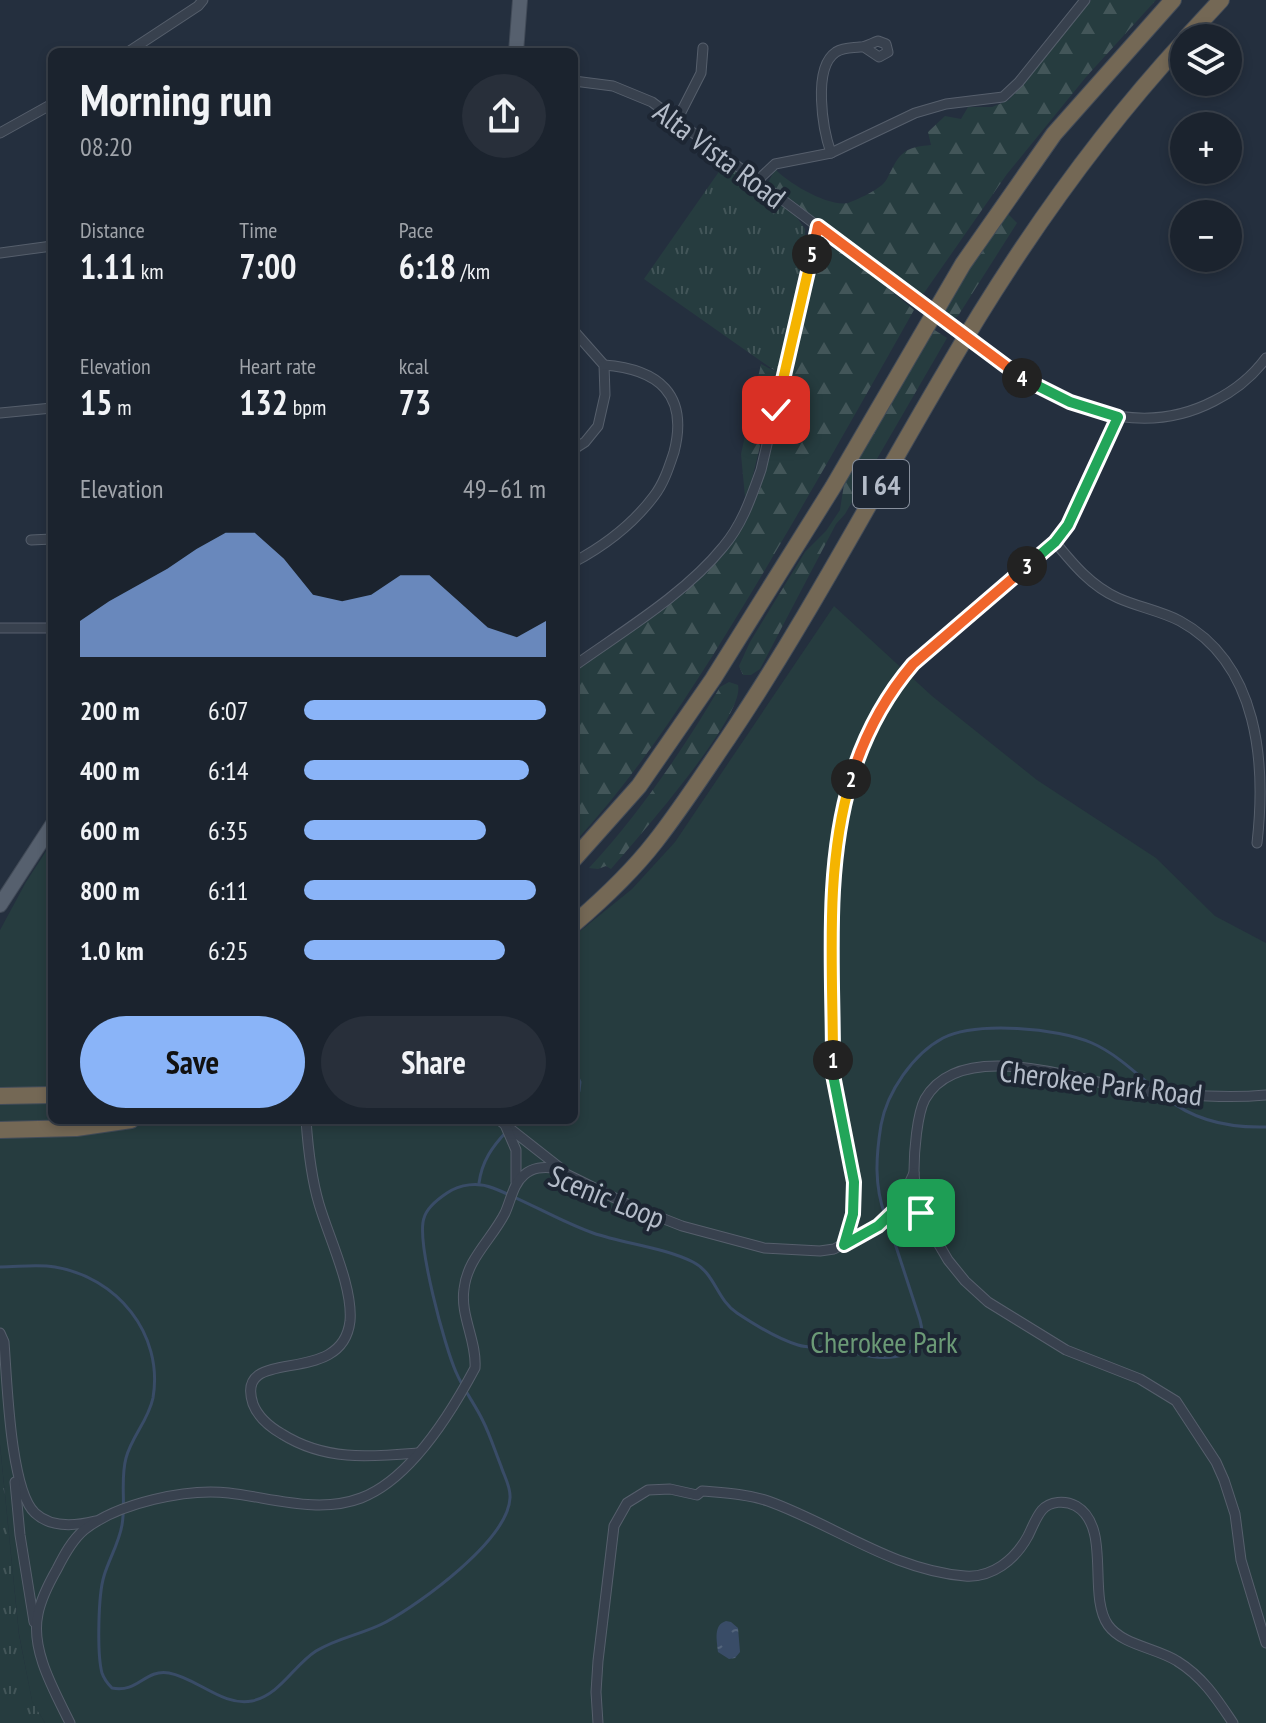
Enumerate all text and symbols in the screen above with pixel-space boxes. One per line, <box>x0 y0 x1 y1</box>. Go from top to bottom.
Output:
map controls <box>1170 24 1242 272</box>
button: layers <box>1170 24 1242 96</box>
text: Morning run <box>80 71 272 128</box>
button: share <box>462 74 546 158</box>
street label: Alta Vista Road <box>646 92 794 216</box>
button: + <box>1170 112 1242 184</box>
text: 08:20 <box>80 130 132 163</box>
button: − <box>1170 200 1242 272</box>
text: Distance <box>80 216 145 244</box>
text: Time <box>239 216 277 244</box>
text: Pace <box>399 216 433 244</box>
pin: 5 <box>792 234 832 274</box>
text: 5 <box>807 240 817 268</box>
text: 1.11 <box>80 244 136 288</box>
text: 7:00 <box>239 244 297 288</box>
text: 6:18 <box>399 244 456 288</box>
text: km <box>136 257 164 285</box>
text: /km <box>456 257 490 285</box>
text: Elevation <box>80 352 151 380</box>
text: Heart rate <box>239 352 316 380</box>
text: kcal <box>399 352 429 380</box>
pin: 4 <box>1002 358 1042 398</box>
text: 4 <box>1017 364 1027 392</box>
pin <box>742 376 810 444</box>
text: 15 <box>80 380 113 424</box>
text: 132 <box>239 380 288 424</box>
text: 73 <box>399 380 431 424</box>
icon: check <box>754 388 798 432</box>
text: m <box>113 393 132 421</box>
text: bpm <box>288 393 326 421</box>
road number: I 64 <box>853 460 909 508</box>
text: Elevation <box>80 472 163 505</box>
text: 49–61 m <box>463 472 546 505</box>
pin: 3 <box>1007 546 1047 586</box>
text: 3 <box>1022 552 1032 580</box>
text: 200 m <box>80 694 140 727</box>
text: 6:07 <box>208 694 248 727</box>
text: 400 m <box>80 754 140 787</box>
text: 6:14 <box>208 754 248 787</box>
pin: 2 <box>831 759 871 799</box>
text: 2 <box>846 765 856 793</box>
text: 600 m <box>80 814 140 847</box>
text: 6:35 <box>208 814 248 847</box>
text: 800 m <box>80 874 140 907</box>
text: 6:11 <box>208 874 248 907</box>
text: 1.0 km <box>80 934 144 967</box>
text: 6:25 <box>208 934 248 967</box>
button: Save <box>80 1016 305 1108</box>
button: Share <box>321 1016 546 1108</box>
pin: 1 <box>813 1040 853 1080</box>
text: 1 <box>828 1046 838 1074</box>
street label: Cherokee Park Road <box>997 1050 1205 1114</box>
street label: Scenic Loop <box>543 1155 671 1237</box>
pin <box>887 1179 955 1247</box>
icon: arrive <box>899 1191 943 1235</box>
park label: Cherokee Park <box>810 1322 958 1361</box>

